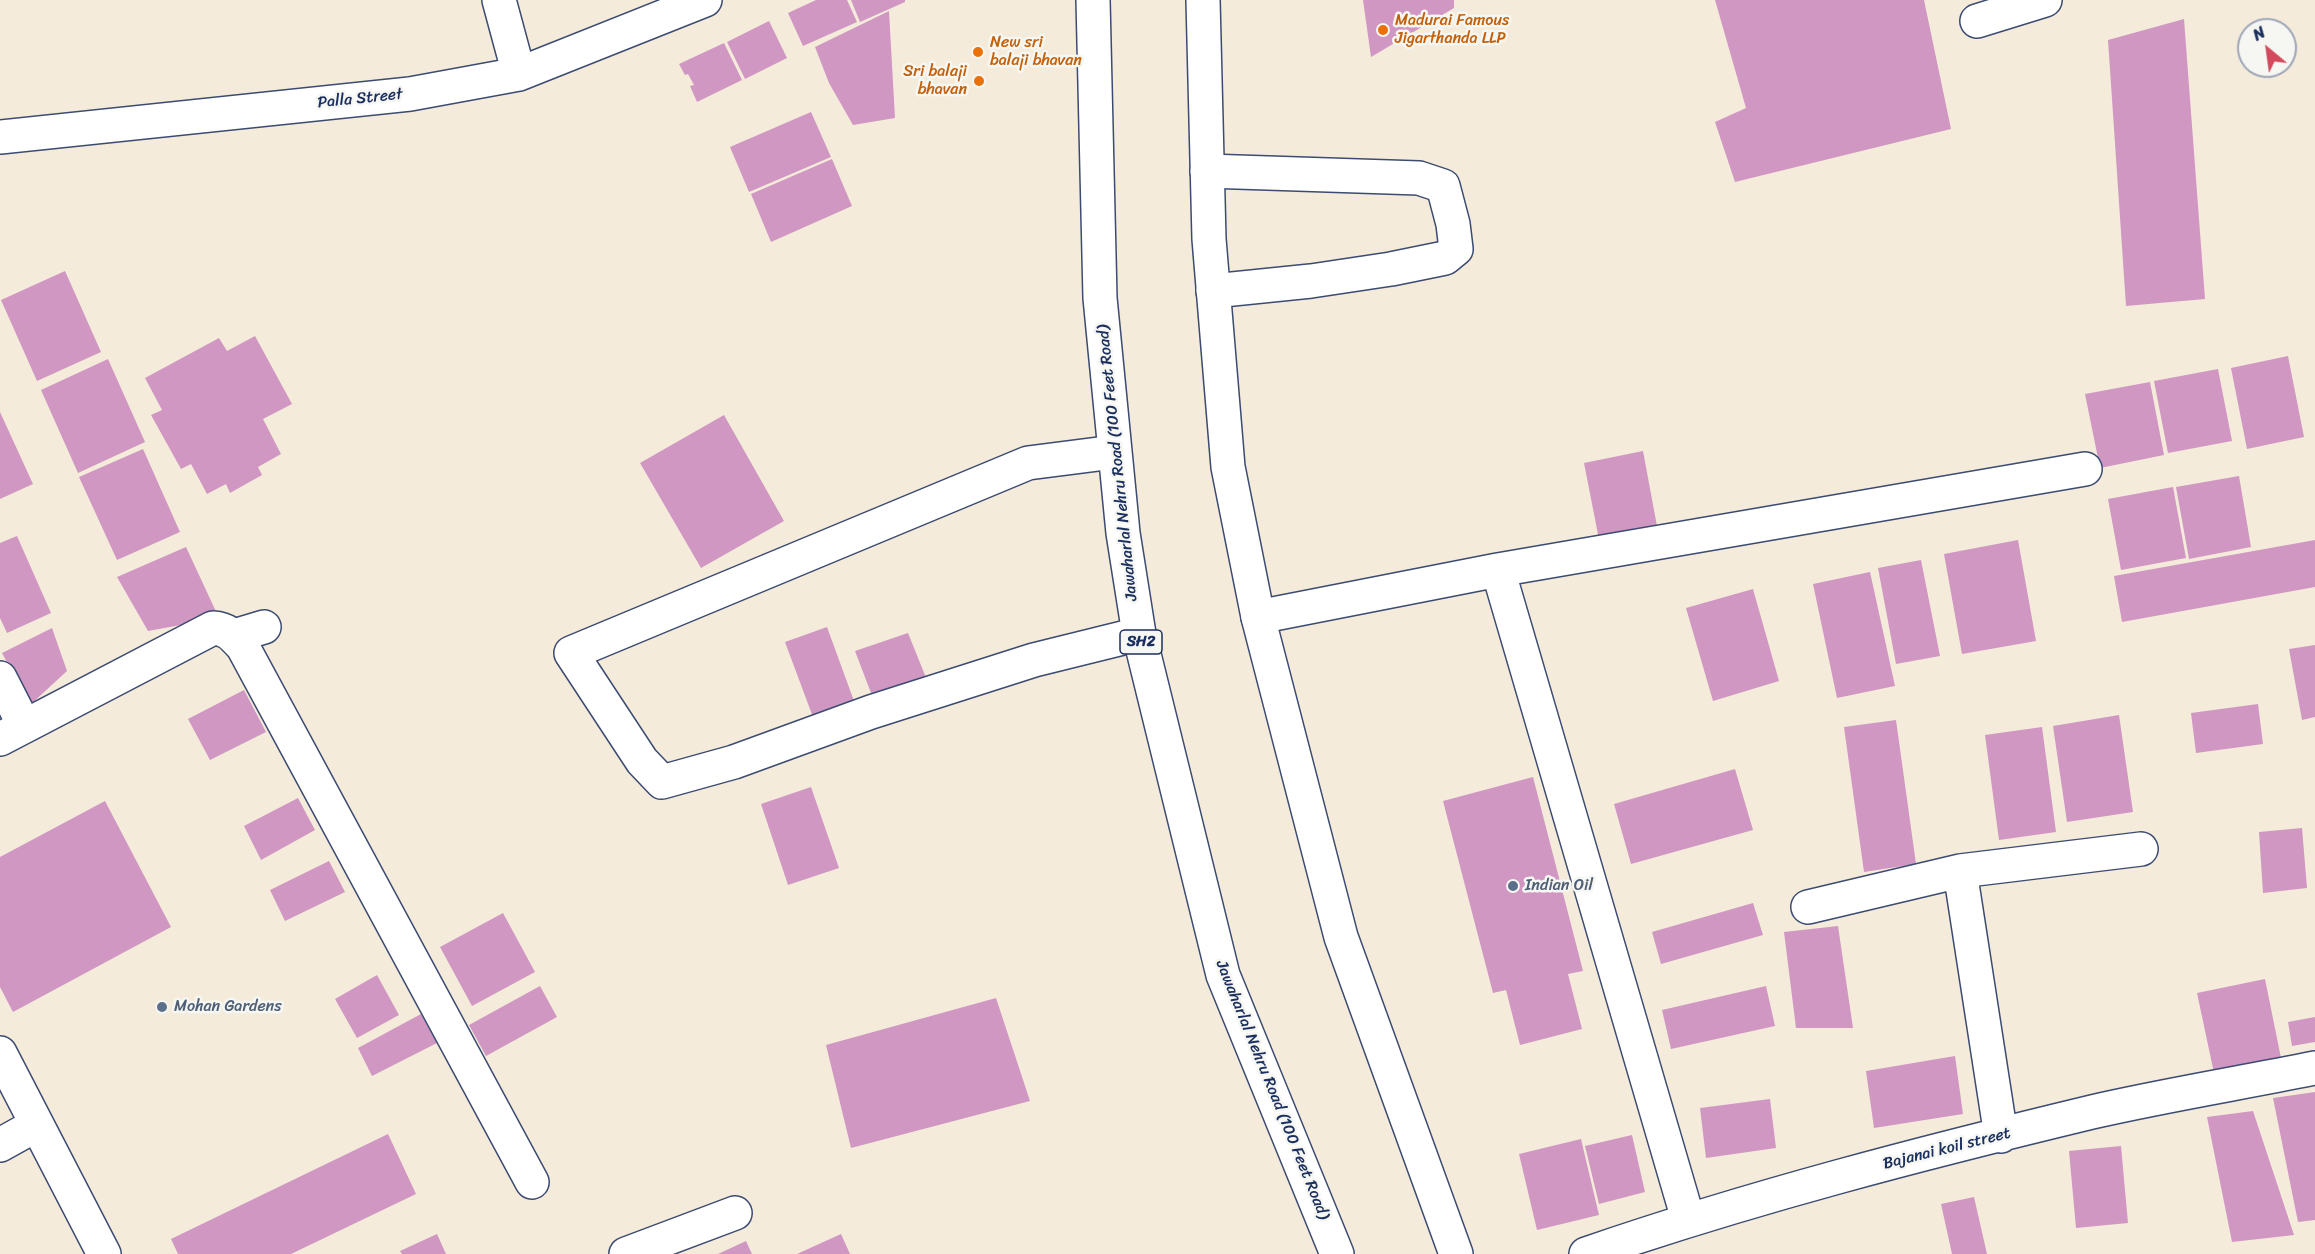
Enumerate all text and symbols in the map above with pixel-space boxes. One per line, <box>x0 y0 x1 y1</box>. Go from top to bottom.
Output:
place label: Madurai Famous Jigarthanda LLP <box>1395 11 1509 49</box>
north arrow <box>2237 18 2297 78</box>
text: N <box>2247 18 2271 49</box>
marker: Madurai Famous Jigarthanda LLP <box>1376 23 1390 37</box>
place label: New sri balaji bhavan <box>990 33 1082 71</box>
marker: New sri balaji bhavan <box>971 45 985 59</box>
place label: Sri balaji bhavan <box>903 62 967 100</box>
marker: Sri balaji bhavan <box>972 74 986 88</box>
street label: Palla Street <box>316 85 404 113</box>
street label: Jawaharlal Nehru Road (100 Feet Road) <box>1094 324 1142 602</box>
road number: SH2 <box>1120 630 1162 654</box>
place label: Indian Oil <box>1525 876 1593 896</box>
marker: Indian Oil <box>1506 879 1520 893</box>
street label: Jawaharlal Nehru Road (100 Feet Road) <box>1211 958 1333 1222</box>
place label: Mohan Gardens <box>174 997 282 1017</box>
marker: Mohan Gardens <box>155 1000 169 1014</box>
street label: Bajanai koil street <box>1881 1124 2013 1174</box>

